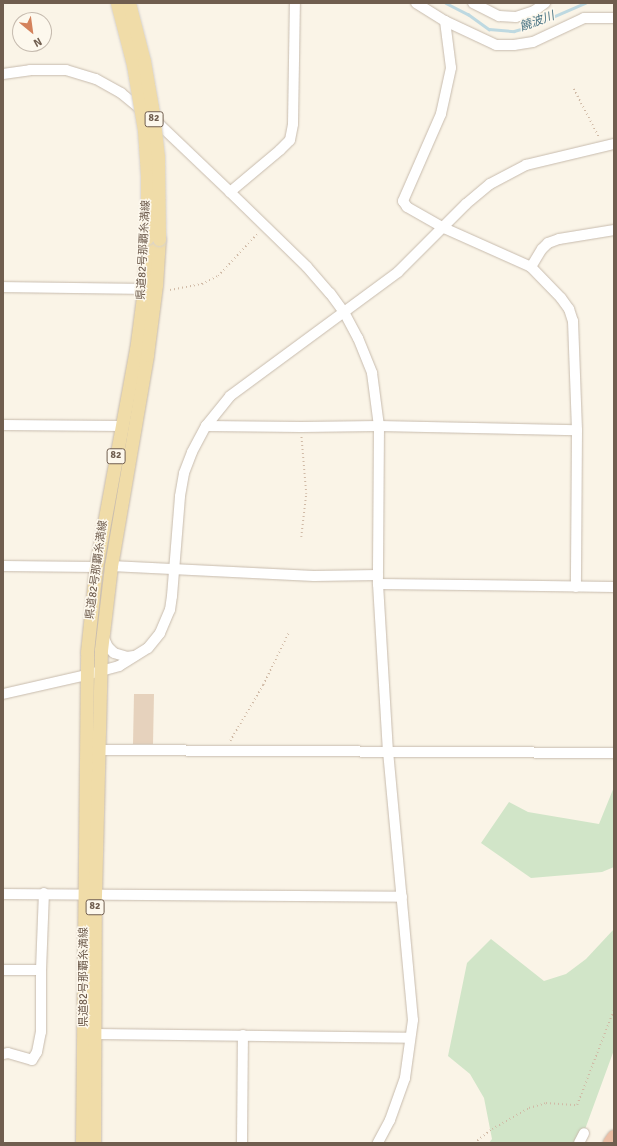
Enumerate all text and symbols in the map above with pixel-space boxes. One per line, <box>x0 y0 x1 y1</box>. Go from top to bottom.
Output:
water label: 饒波川 <box>518 9 556 35</box>
north arrow <box>12 12 52 52</box>
text: N <box>31 35 44 50</box>
road number: 82 <box>144 111 164 127</box>
street label: 県道82号那覇糸満線 <box>135 200 153 300</box>
road number: 82 <box>106 448 126 464</box>
street label: 県道82号那覇糸満線 <box>84 520 110 620</box>
road number: 82 <box>85 899 105 915</box>
street label: 県道82号那覇糸満線 <box>77 927 91 1027</box>

